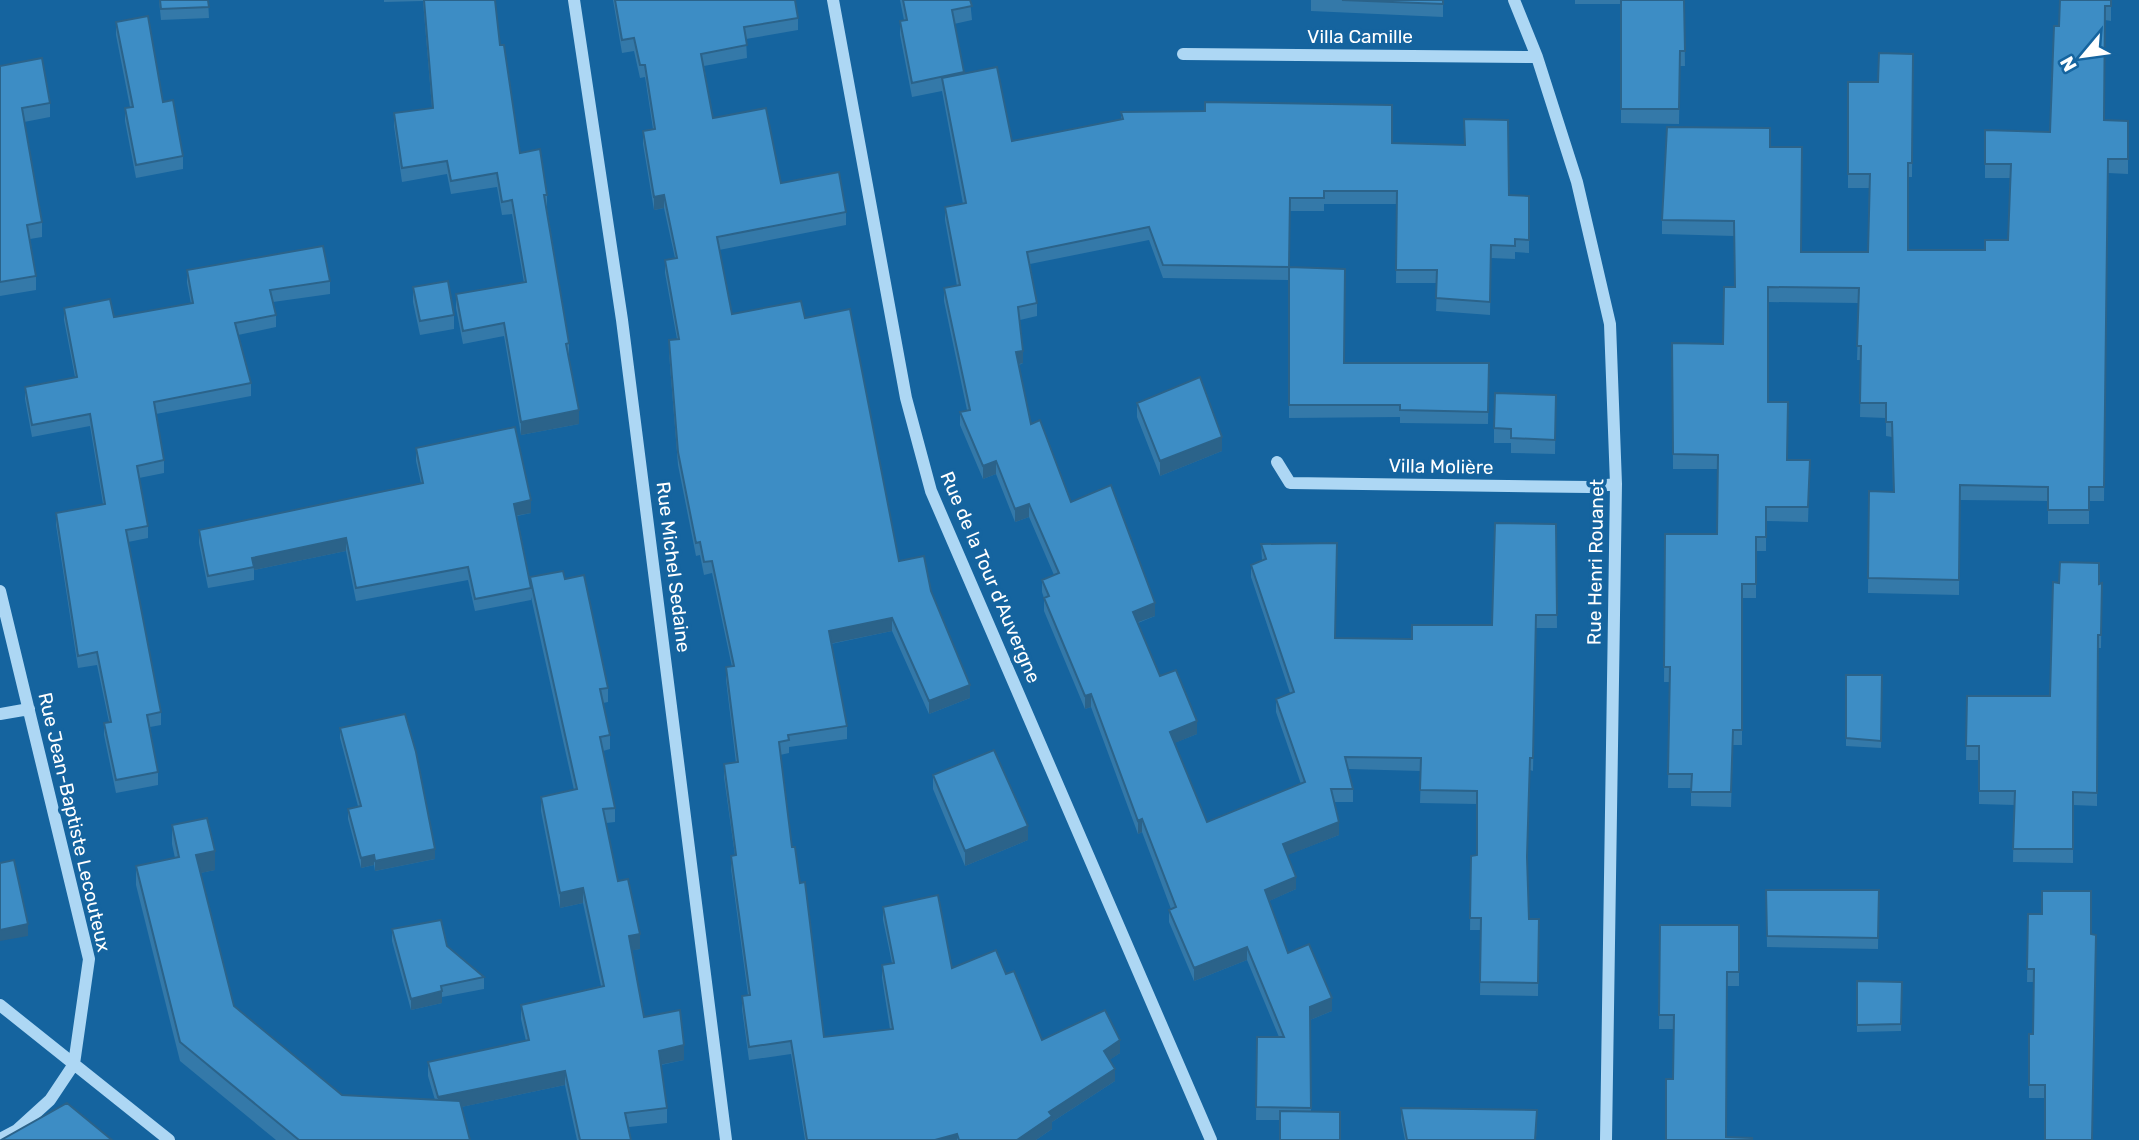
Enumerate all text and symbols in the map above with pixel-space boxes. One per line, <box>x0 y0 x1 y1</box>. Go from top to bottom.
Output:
north arrow <box>2048 21 2118 91</box>
street label: Villa Camille <box>1307 25 1413 48</box>
text: N <box>2055 52 2082 76</box>
street label: Villa Molière <box>1388 454 1494 479</box>
street label: Rue de la Tour d'Auvergne <box>935 468 1046 686</box>
street label: Rue Henri Rouanet <box>1583 478 1608 645</box>
street label: Rue Michel Sedaine <box>652 480 695 654</box>
street label: Rue Jean-Baptiste Lecouteux <box>33 690 116 954</box>

